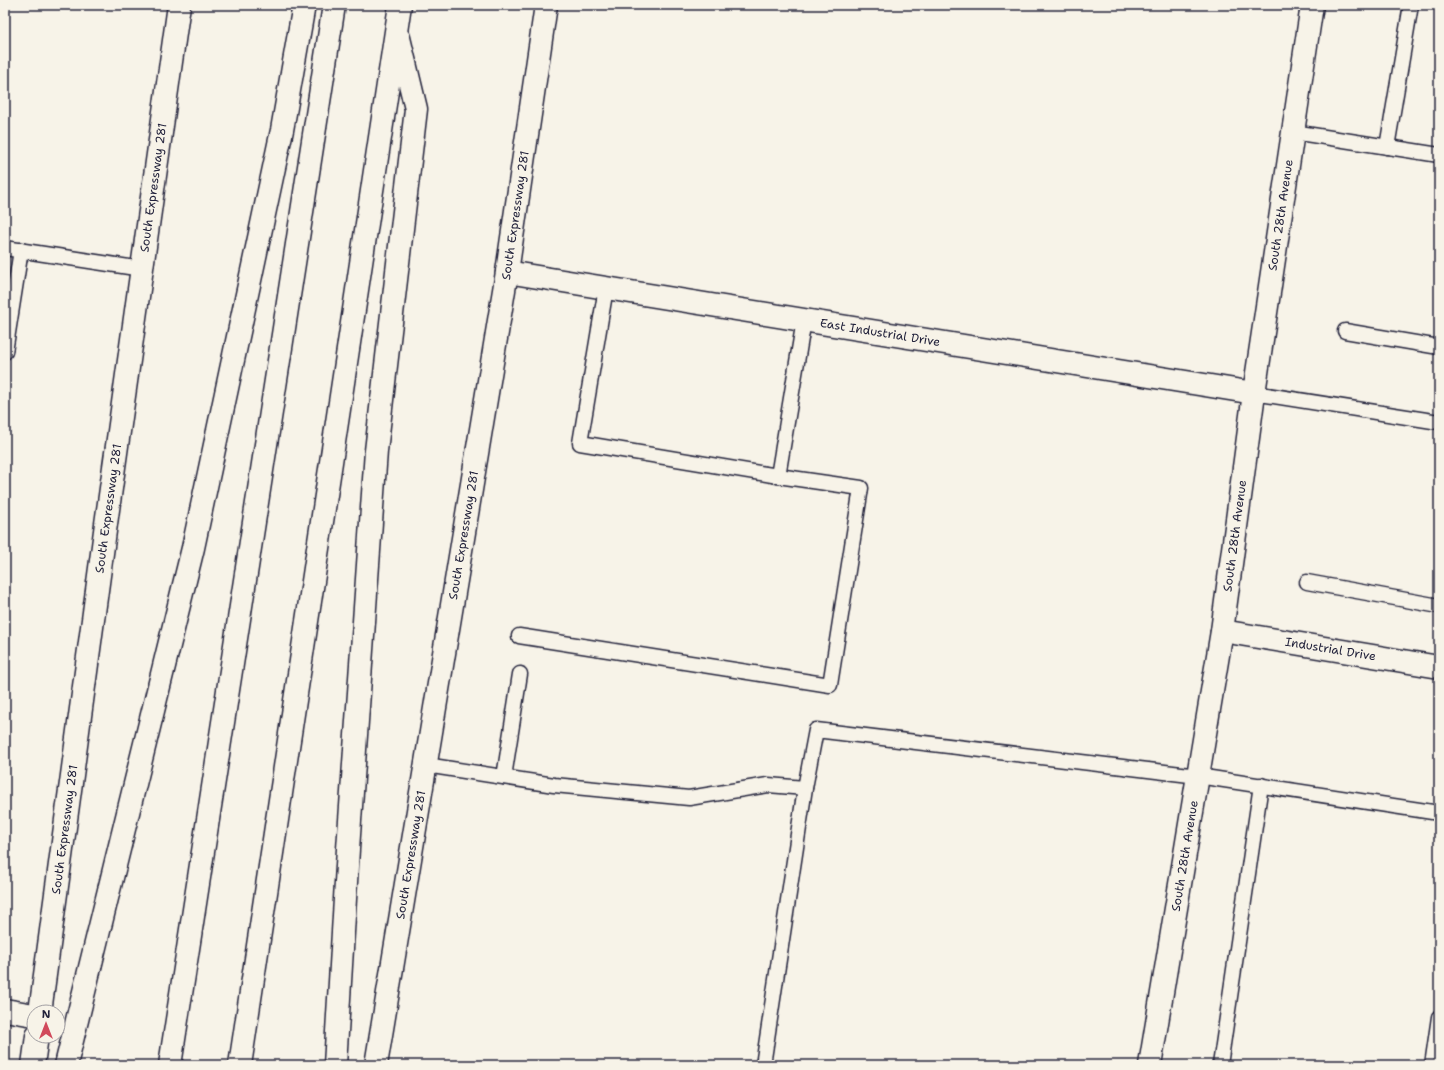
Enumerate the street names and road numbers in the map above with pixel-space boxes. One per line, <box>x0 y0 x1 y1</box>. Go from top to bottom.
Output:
street label: South Expressway 281 <box>136 122 170 253</box>
street label: South Expressway 281 <box>498 150 533 281</box>
street label: South 28th Avenue <box>1264 158 1297 272</box>
street label: East Industrial Drive <box>819 315 942 350</box>
street label: South Expressway 281 <box>91 443 125 574</box>
street label: South Expressway 281 <box>445 470 482 601</box>
street label: South 28th Avenue <box>1219 479 1250 593</box>
street label: Industrial Drive <box>1284 634 1377 664</box>
street label: South Expressway 281 <box>48 764 81 895</box>
street label: South Expressway 281 <box>392 789 429 920</box>
street label: South 28th Avenue <box>1168 799 1202 913</box>

